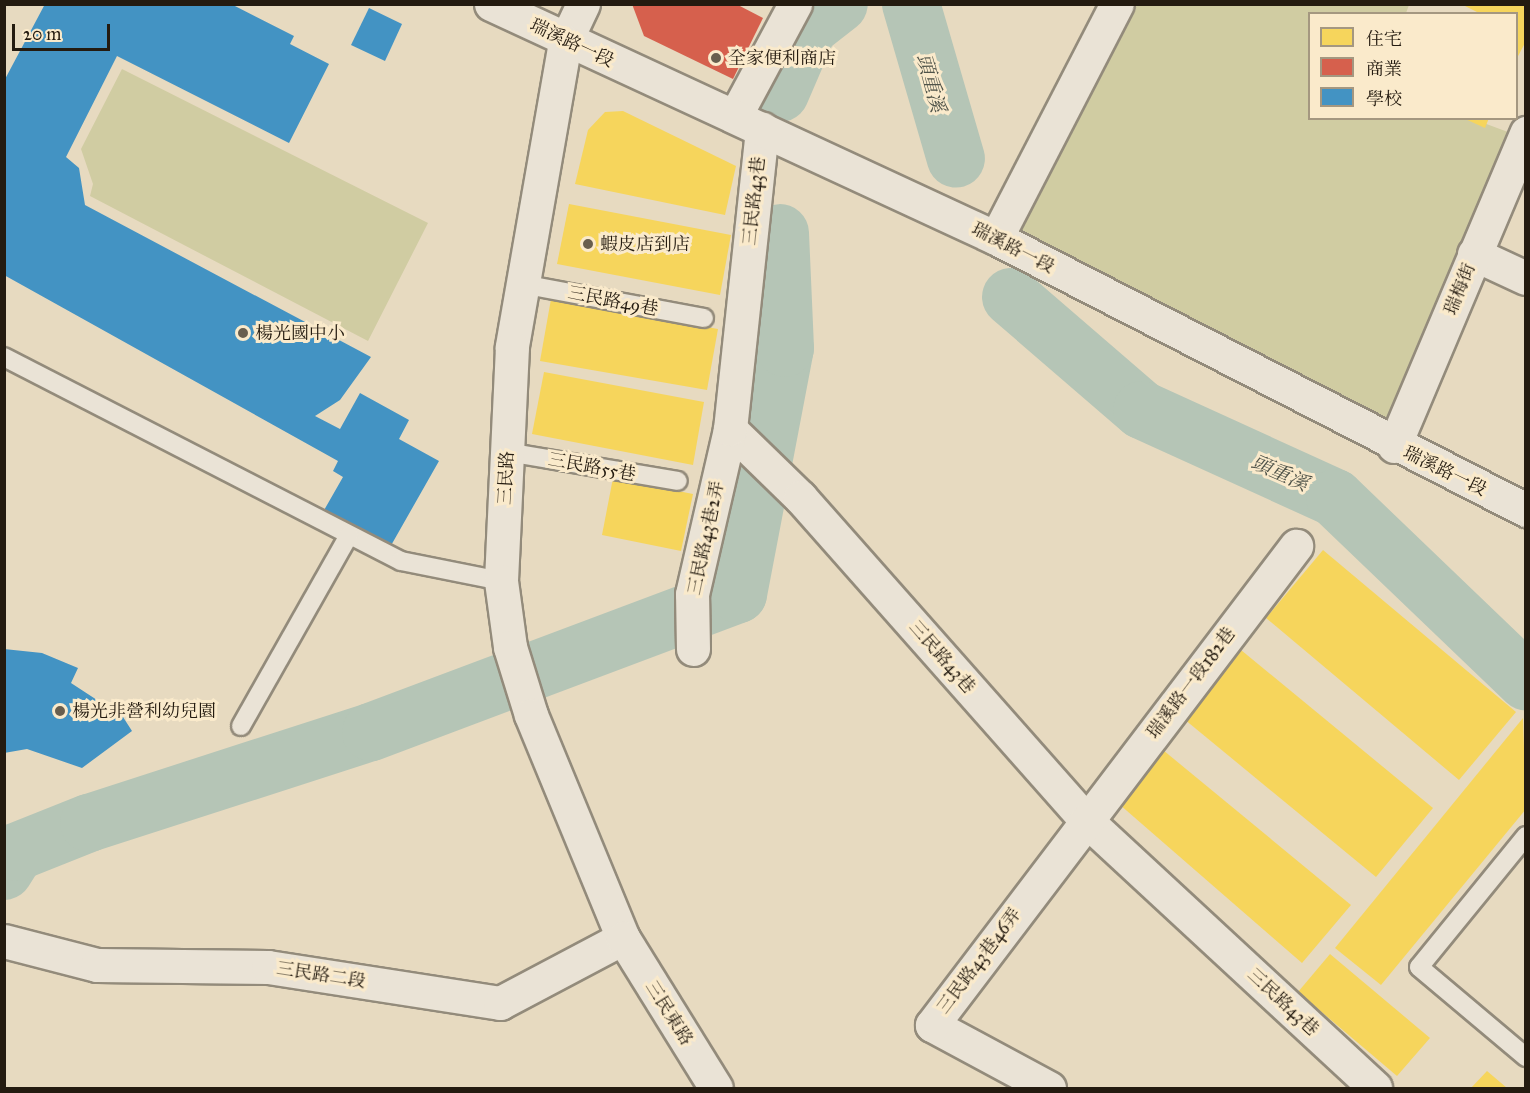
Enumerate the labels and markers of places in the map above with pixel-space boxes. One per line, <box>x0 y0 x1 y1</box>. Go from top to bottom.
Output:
place label: 全家便利商店 <box>728 47 836 69</box>
marker: 全家便利商店 <box>709 51 723 65</box>
place label: 蝦皮店到店 <box>600 233 690 255</box>
marker: 蝦皮店到店 <box>581 237 595 251</box>
place label: 楊光國中小 <box>255 322 345 344</box>
marker: 楊光國中小 <box>236 326 250 340</box>
place label: 楊光非營利幼兒園 <box>72 700 216 722</box>
marker: 楊光非營利幼兒園 <box>53 704 67 718</box>

